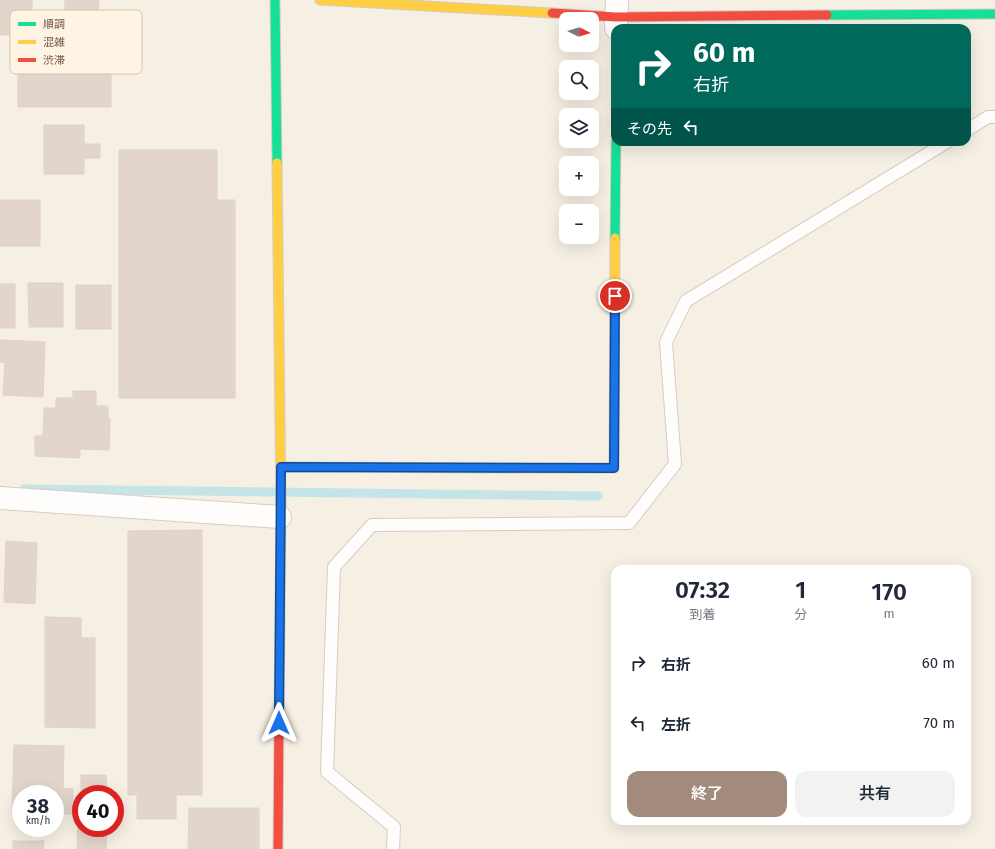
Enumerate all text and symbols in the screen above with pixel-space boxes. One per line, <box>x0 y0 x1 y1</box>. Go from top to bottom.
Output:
legend <box>10 10 142 74</box>
north arrow <box>559 12 599 52</box>
map controls <box>559 12 599 244</box>
text: 順調 <box>43 18 65 31</box>
text: 混雑 <box>43 36 65 49</box>
text: 60 m <box>693 36 755 69</box>
icon: right <box>627 40 679 92</box>
text: 渋滞 <box>43 54 65 67</box>
button: search <box>559 60 599 100</box>
text: 右折 <box>693 74 729 96</box>
button: layers <box>559 108 599 148</box>
icon: left <box>680 116 702 138</box>
text: その先 <box>627 120 672 138</box>
button: + <box>559 156 599 196</box>
button: − <box>559 204 599 244</box>
pin <box>598 279 632 313</box>
icon: arrive <box>604 285 626 307</box>
text: 07:32 <box>675 576 730 604</box>
text: 1 <box>795 576 806 604</box>
text: 170 <box>871 578 907 606</box>
text: m <box>883 606 895 621</box>
text: 到着 <box>690 607 716 622</box>
text: 分 <box>794 607 807 622</box>
icon: right <box>627 652 649 674</box>
text: 60 m <box>922 654 955 672</box>
text: 右折 <box>661 656 691 674</box>
position arrow <box>258 702 300 744</box>
icon: left <box>627 712 649 734</box>
text: 70 m <box>923 714 955 732</box>
text: 左折 <box>661 716 691 734</box>
button: 終了 <box>627 771 787 817</box>
button: 共有 <box>795 771 955 817</box>
speed limit sign: 40 <box>72 785 124 837</box>
text: 38 <box>27 794 49 818</box>
text: km/h <box>26 815 50 827</box>

